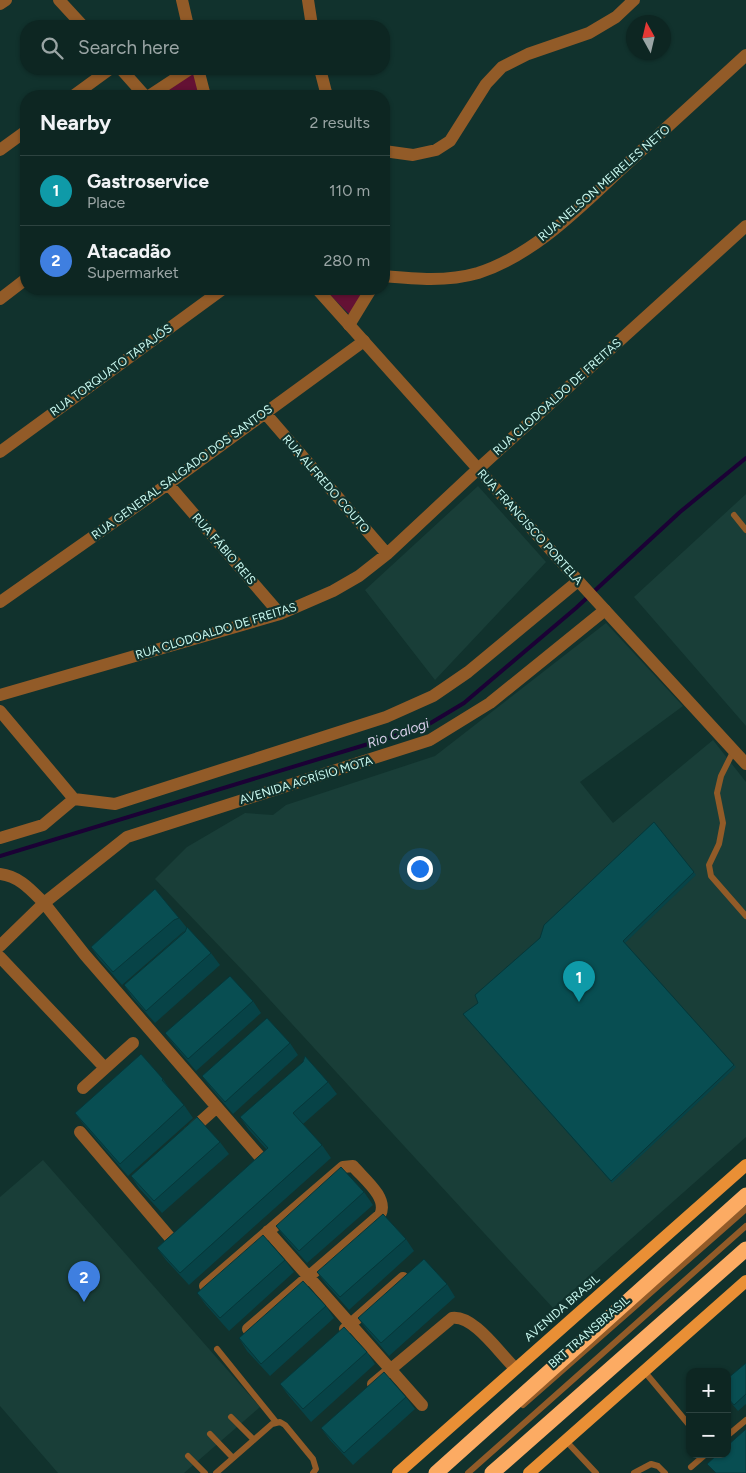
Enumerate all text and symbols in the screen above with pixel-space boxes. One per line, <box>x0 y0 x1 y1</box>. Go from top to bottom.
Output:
north arrow <box>626 15 671 60</box>
search box <box>20 20 390 75</box>
icon: search <box>38 34 66 62</box>
text: Search here <box>78 36 180 59</box>
text: Nearby <box>40 110 111 135</box>
text: 2 results <box>310 113 370 132</box>
street label: RUA NELSON MEIRELES NETO <box>535 122 673 244</box>
text: Gastroservice <box>87 170 209 193</box>
text: 1 <box>53 181 59 200</box>
text: 110 m <box>329 181 370 200</box>
text: Place <box>87 193 125 212</box>
text: Atacadão <box>87 240 171 263</box>
text: 2 <box>51 251 61 270</box>
text: 280 m <box>323 251 370 270</box>
text: Supermarket <box>87 263 179 282</box>
street label: RUA TORQUATO TAPAJÓS <box>47 321 175 419</box>
street label: RUA CLODOALDO DE FREITAS <box>490 336 624 458</box>
street label: RUA GENERAL SALGADO DOS SANTOS <box>89 402 275 542</box>
street label: RUA ALFREDO COUTO <box>280 432 372 536</box>
street label: RUA FRANCISCO PORTELA <box>474 466 586 588</box>
street label: RUA FÁBIO REIS <box>189 511 259 587</box>
street label: RUA CLODOALDO DE FREITAS <box>134 600 298 662</box>
water label: Rio Calogi <box>365 715 432 752</box>
street label: AVENIDA ACRÍSIO MOTA <box>238 753 374 807</box>
your location <box>407 856 433 882</box>
pin: 1 <box>563 961 595 1002</box>
pin: 2 <box>68 1261 100 1302</box>
street label: AVENIDA BRASIL <box>522 1271 603 1344</box>
street label: BRT TRANSBRASIL <box>545 1292 633 1371</box>
map controls <box>686 1368 731 1458</box>
button: + <box>686 1368 731 1413</box>
button: − <box>686 1413 731 1458</box>

